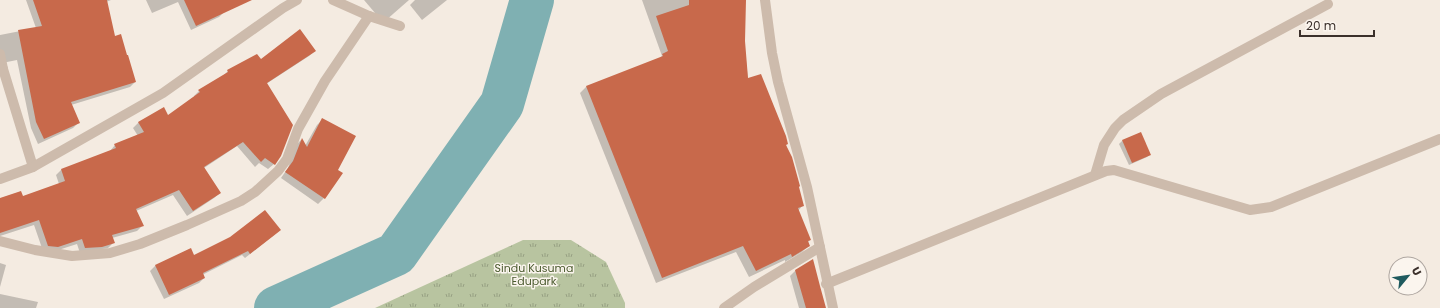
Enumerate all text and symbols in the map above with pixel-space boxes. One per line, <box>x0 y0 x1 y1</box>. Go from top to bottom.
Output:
scale bar <box>1300 12 1374 38</box>
text: 20 m <box>1306 17 1336 34</box>
north arrow <box>1388 256 1428 296</box>
park label: Sindu Kusuma Edupark <box>495 260 573 289</box>
text: U <box>1408 264 1426 279</box>

